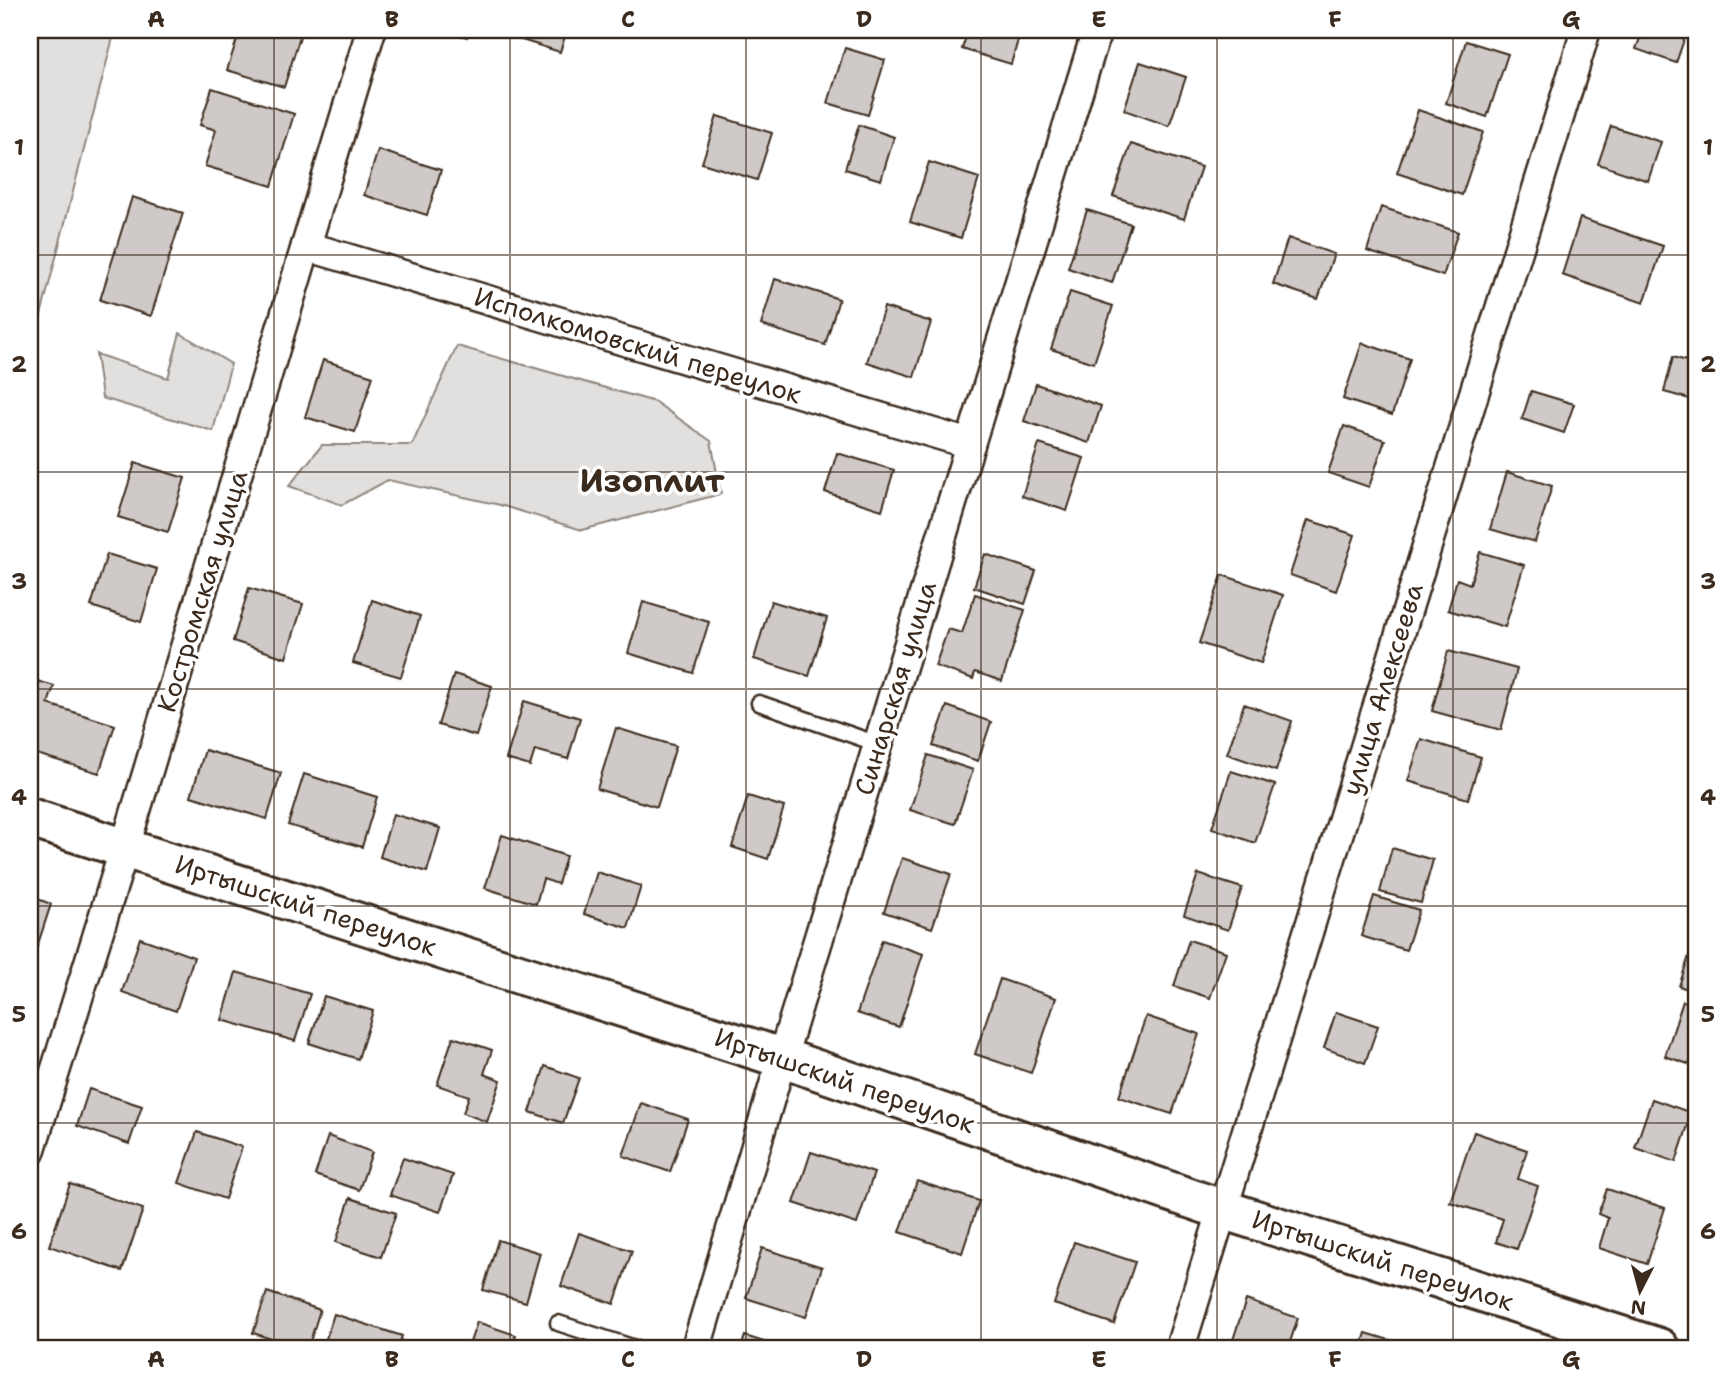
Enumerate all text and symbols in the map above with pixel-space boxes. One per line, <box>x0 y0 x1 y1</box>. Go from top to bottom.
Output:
text: A <box>147 4 165 34</box>
text: B <box>385 4 399 34</box>
text: C <box>621 4 635 34</box>
text: D <box>856 4 872 34</box>
text: E <box>1091 4 1107 34</box>
text: F <box>1328 4 1342 34</box>
text: G <box>1562 4 1581 34</box>
text: 1 <box>14 132 24 162</box>
text: 1 <box>1703 132 1713 162</box>
street label: Исполкомовский переулок <box>470 279 806 412</box>
text: 2 <box>11 349 27 379</box>
text: 2 <box>1700 349 1716 379</box>
district label: Изоплит <box>579 458 725 503</box>
street label: Костромская улица <box>149 466 255 716</box>
text: 3 <box>11 566 27 596</box>
text: 3 <box>1700 566 1716 596</box>
street label: Синарская улица <box>846 577 944 799</box>
street label: улица Алексеева <box>1333 579 1431 799</box>
text: 4 <box>11 782 27 812</box>
text: 4 <box>1700 782 1716 812</box>
street label: Иртышский переулок <box>171 846 441 964</box>
text: 5 <box>12 999 26 1029</box>
text: 5 <box>1701 999 1715 1029</box>
street label: Иртышский переулок <box>710 1019 980 1141</box>
street label: Иртышский переулок <box>1248 1201 1518 1319</box>
text: 6 <box>11 1216 27 1246</box>
text: 6 <box>1700 1216 1716 1246</box>
north arrow <box>1604 1256 1674 1326</box>
text: N <box>1629 1294 1647 1321</box>
text: A <box>147 1344 165 1374</box>
text: B <box>385 1344 399 1374</box>
text: C <box>621 1344 635 1374</box>
text: D <box>856 1344 872 1374</box>
text: E <box>1091 1344 1107 1374</box>
text: F <box>1328 1344 1342 1374</box>
text: G <box>1562 1344 1581 1374</box>

